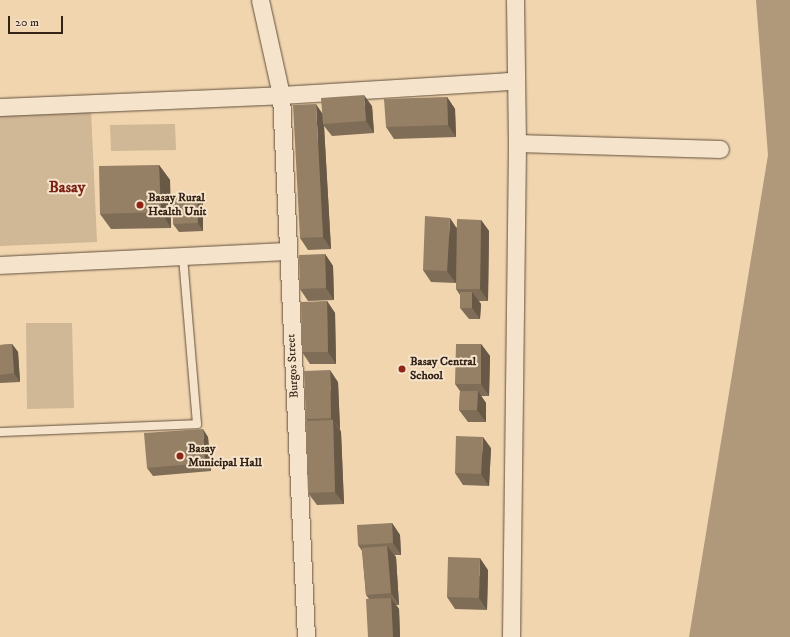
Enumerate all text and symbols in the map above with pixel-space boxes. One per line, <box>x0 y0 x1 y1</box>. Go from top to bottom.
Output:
scale bar <box>10 8 65 34</box>
text: 20 m <box>15 15 39 30</box>
district label: Basay <box>49 177 85 197</box>
place label: Basay Rural Health Unit <box>148 191 206 219</box>
marker: Basay Rural Health Unit <box>135 200 145 210</box>
street label: Burgos Street <box>284 333 302 399</box>
place label: Basay Central School <box>410 355 476 383</box>
marker: Basay Central School <box>397 364 407 374</box>
place label: Basay Municipal Hall <box>188 442 262 470</box>
marker: Basay Municipal Hall <box>175 451 185 461</box>

